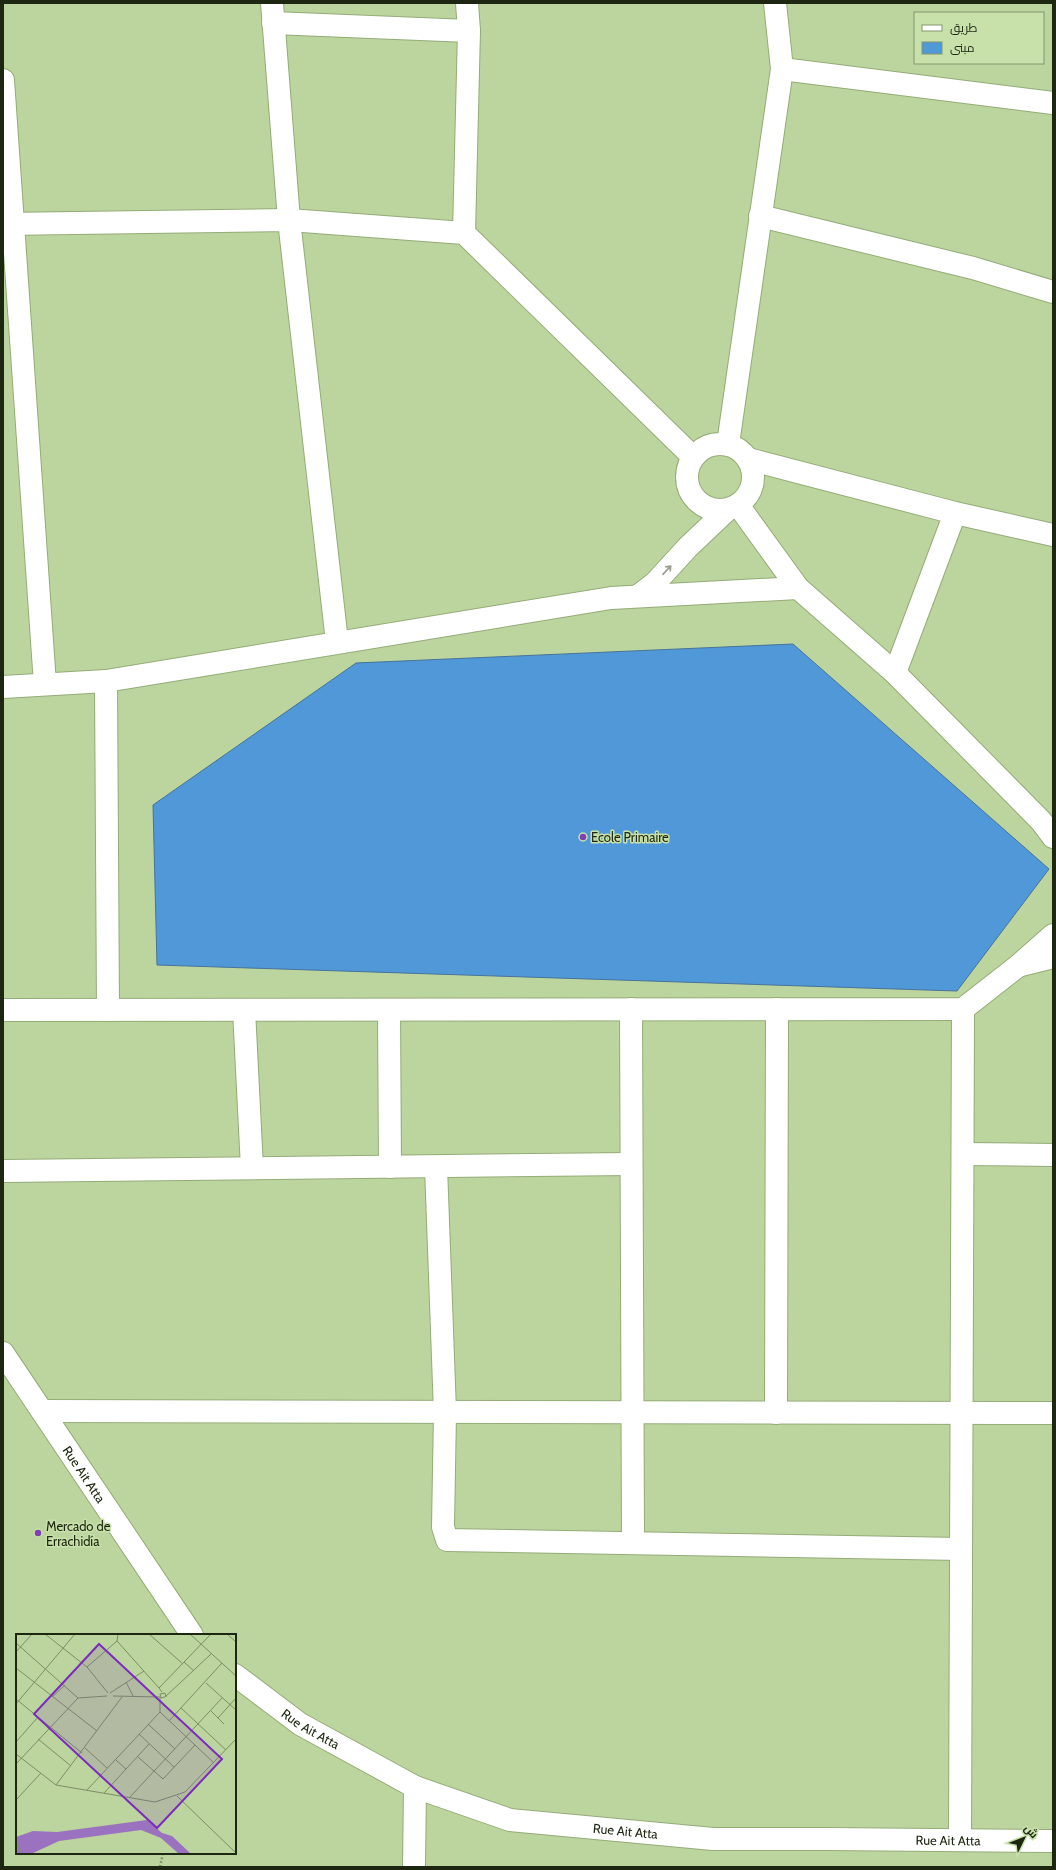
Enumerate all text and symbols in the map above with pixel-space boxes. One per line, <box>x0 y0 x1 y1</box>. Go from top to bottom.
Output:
legend <box>914 12 1044 64</box>
text: طريق <box>950 20 978 35</box>
text: مبنى <box>950 40 975 55</box>
one-way arrow <box>662 566 671 576</box>
place label: Ecole Primaire <box>591 829 669 845</box>
marker: Ecole Primaire <box>578 832 588 842</box>
street label: Rue Ait Atta <box>60 1443 109 1506</box>
place label: Mercado de Errachidía <box>46 1518 111 1549</box>
marker: Mercado de Errachidía <box>33 1528 43 1538</box>
inset map <box>16 1634 236 1854</box>
street label: Rue Ait Atta <box>279 1705 343 1753</box>
north arrow <box>1004 1818 1044 1858</box>
street label: Rue Ait Atta <box>592 1820 659 1842</box>
text: ش <box>1021 1821 1041 1841</box>
street label: Rue Ait Atta <box>915 1832 981 1848</box>

